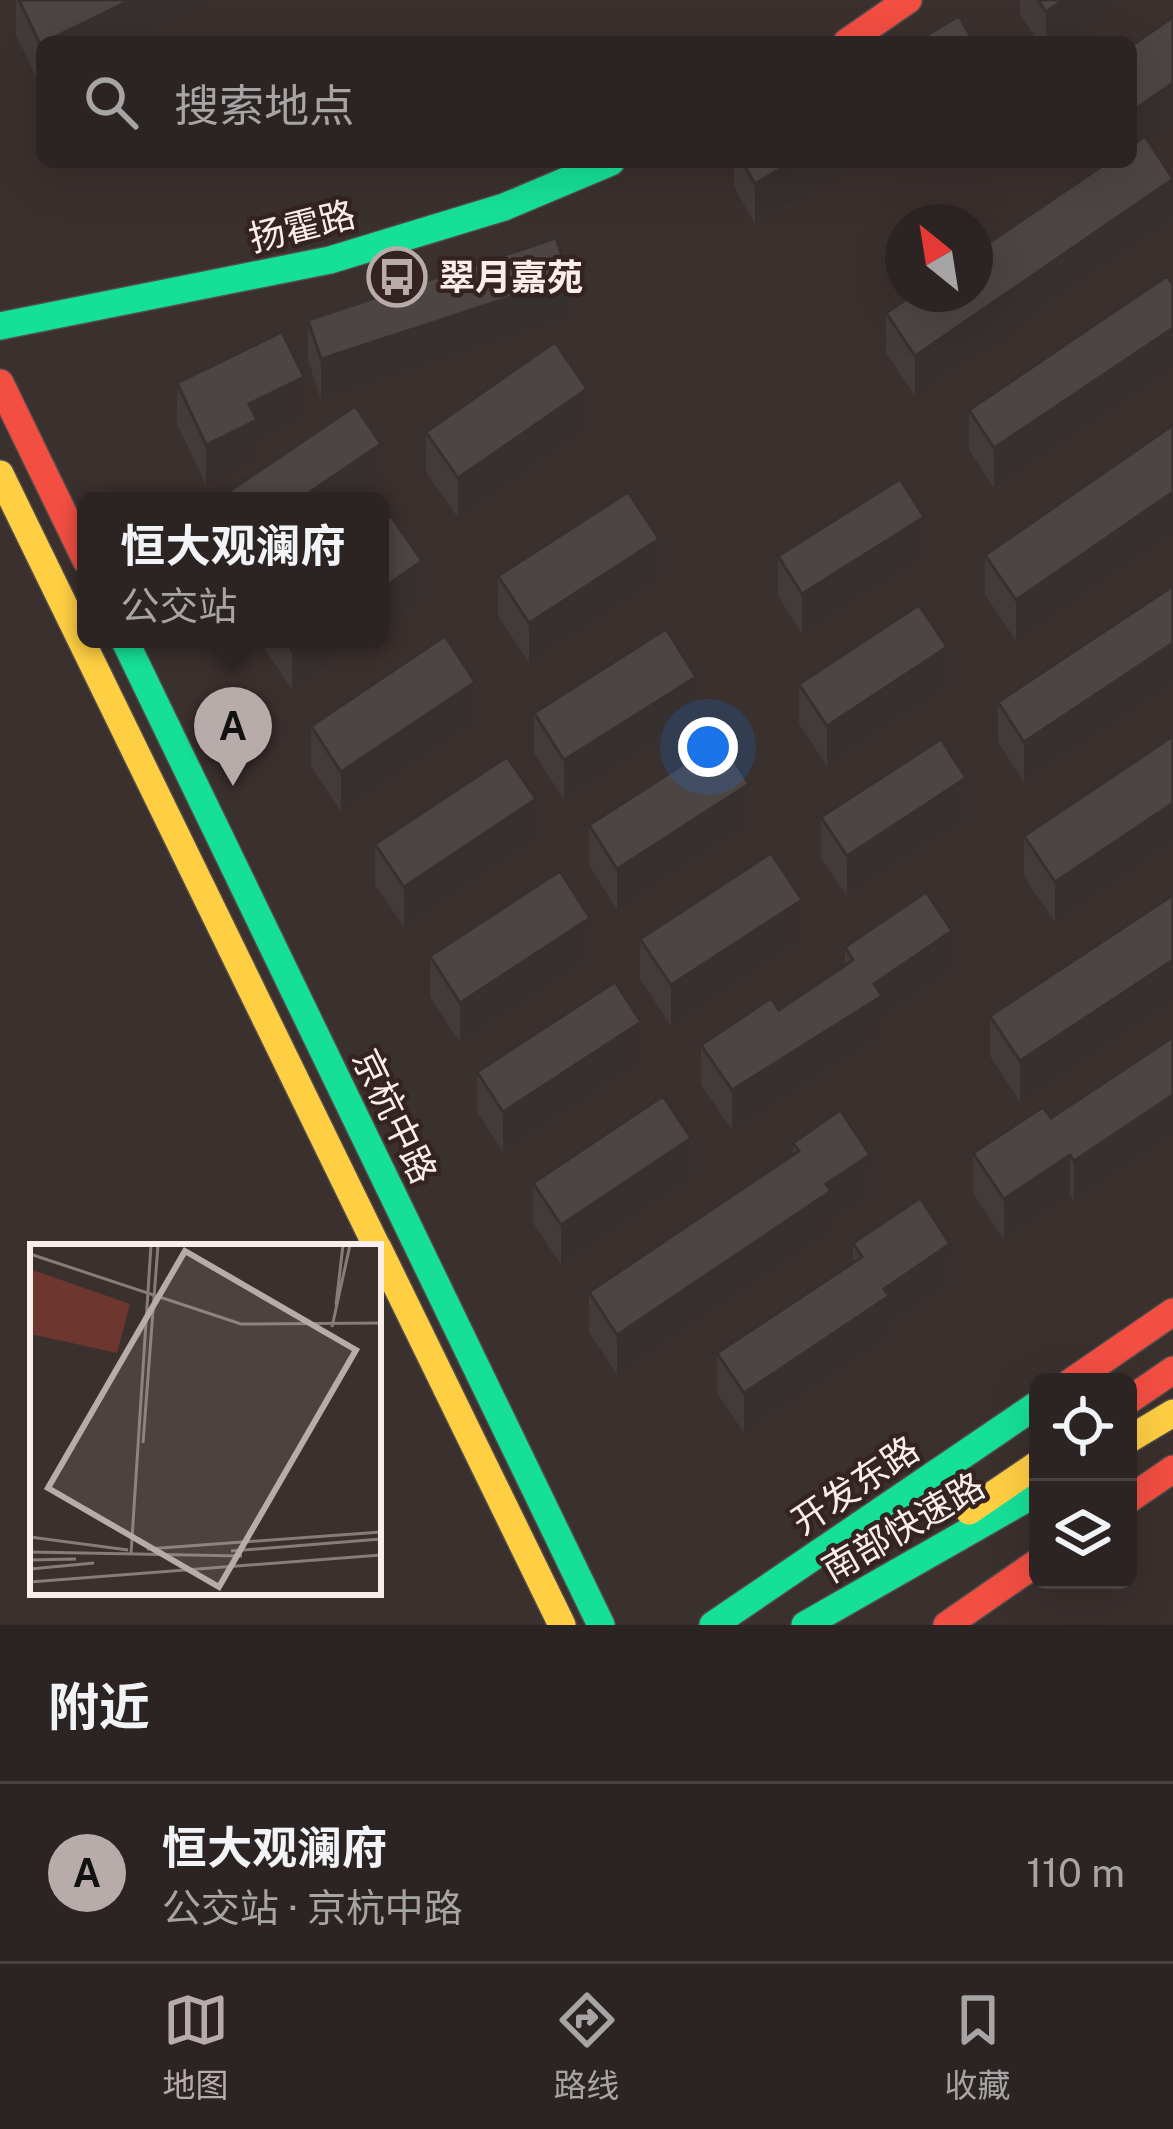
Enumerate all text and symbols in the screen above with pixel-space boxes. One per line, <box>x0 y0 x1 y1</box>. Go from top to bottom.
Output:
search box <box>36 36 1137 168</box>
icon: search <box>78 69 144 135</box>
text: 搜索地点 <box>174 79 354 132</box>
street label: 扬霍路 <box>245 193 359 259</box>
north arrow <box>885 204 993 312</box>
bus stop icon: 翠月嘉苑 <box>366 246 428 308</box>
place label: 翠月嘉苑 <box>439 256 583 298</box>
popup <box>77 492 389 648</box>
text: 恒大观澜府 <box>120 519 346 572</box>
text: 公交站 <box>120 583 238 629</box>
pin: A <box>194 687 272 786</box>
your location <box>678 717 738 777</box>
street label: 京杭中路 <box>345 1042 445 1190</box>
inset map <box>30 1244 381 1595</box>
map controls <box>1029 1373 1137 1589</box>
button: locate <box>1029 1373 1137 1481</box>
street label: 开发东路 <box>784 1427 926 1543</box>
street label: 南部快速路 <box>815 1464 991 1590</box>
button: layers <box>1029 1481 1137 1589</box>
text: 附近 <box>48 1677 150 1736</box>
text: 恒大观澜府 <box>162 1821 387 1874</box>
text: A <box>73 1850 101 1896</box>
text: 110 m <box>1026 1850 1125 1896</box>
text: 公交站 · 京杭中路 <box>162 1885 463 1931</box>
tab: 地图 <box>163 1987 229 2107</box>
tab: 路线 <box>554 1987 620 2107</box>
tab: 收藏 <box>945 1987 1011 2107</box>

